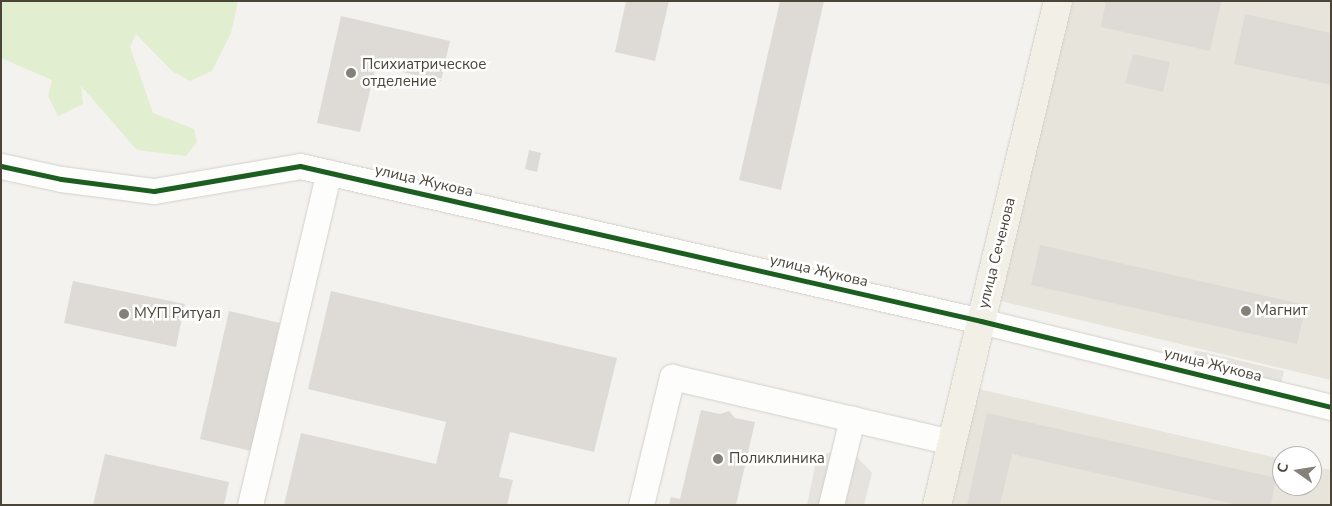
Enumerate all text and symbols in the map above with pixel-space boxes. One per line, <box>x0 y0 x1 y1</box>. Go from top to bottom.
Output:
place label: Психиатрическое отделение <box>362 55 486 90</box>
marker: Психиатрическое отделение <box>344 66 358 80</box>
street label: улица Жукова <box>373 161 475 201</box>
street label: улица Сеченова <box>975 196 1019 310</box>
street label: улица Жукова <box>768 251 870 291</box>
place label: Магнит <box>1256 302 1308 320</box>
place label: МУП Ритуал <box>134 305 221 323</box>
marker: Магнит <box>1240 305 1252 317</box>
marker: МУП Ритуал <box>118 308 130 320</box>
street label: улица Жукова <box>1162 344 1264 386</box>
north arrow <box>1272 446 1322 496</box>
place label: Поликлиника <box>729 450 825 468</box>
marker: Поликлиника <box>711 452 725 466</box>
text: С <box>1273 461 1293 475</box>

